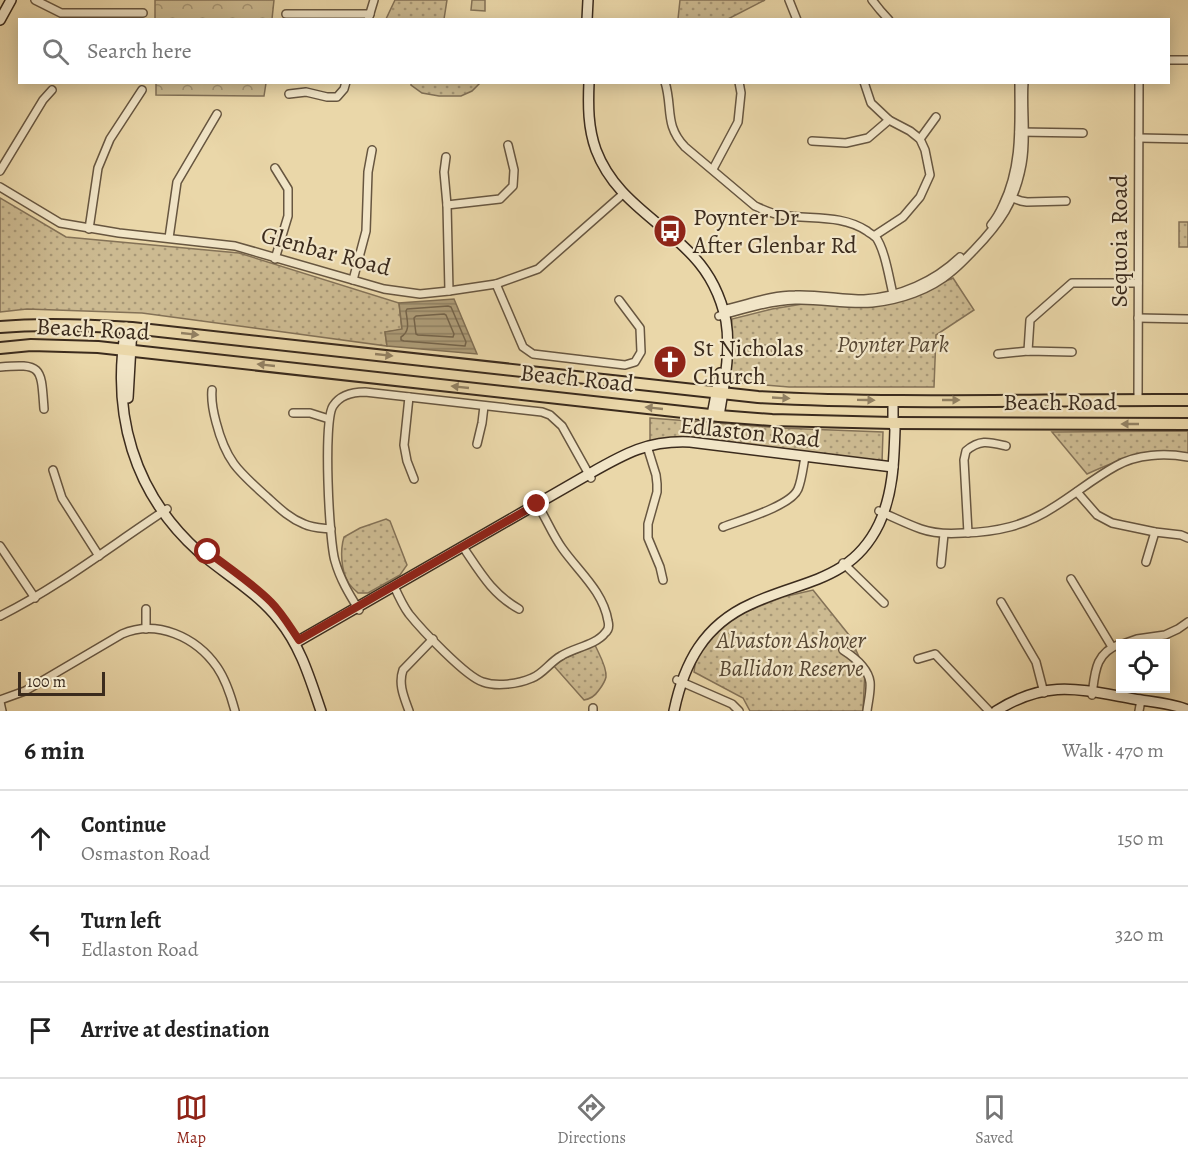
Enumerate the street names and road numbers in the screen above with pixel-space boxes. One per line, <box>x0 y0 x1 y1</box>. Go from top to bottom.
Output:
street label: Sequoia Road <box>1103 174 1135 307</box>
street label: Glenbar Road <box>258 218 394 284</box>
street label: Beach Road <box>35 310 151 348</box>
street label: Beach Road <box>519 356 635 400</box>
street label: Beach Road <box>1003 386 1117 418</box>
street label: Edlaston Road <box>678 409 822 455</box>

